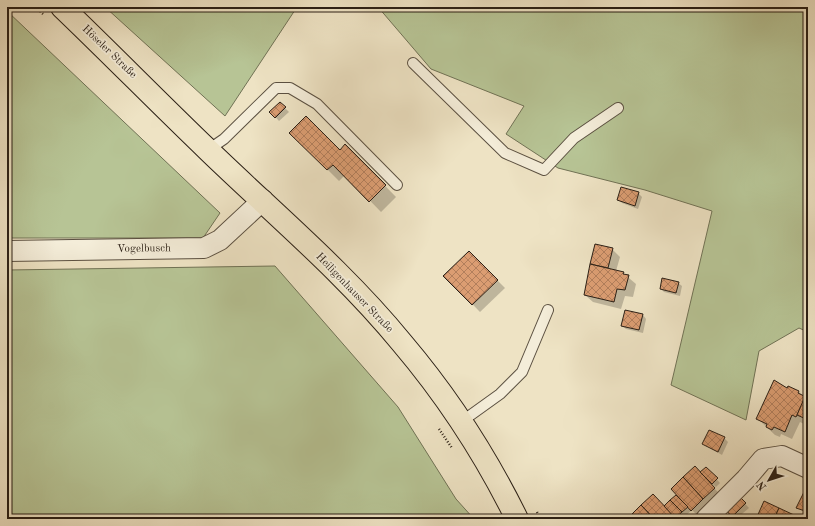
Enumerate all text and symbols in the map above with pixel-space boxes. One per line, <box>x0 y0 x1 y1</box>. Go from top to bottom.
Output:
street label: Höseler Straße <box>80 23 138 81</box>
street label: Vogelbusch <box>117 243 171 255</box>
street label: Heiligenhauser Straße <box>313 251 395 335</box>
north arrow <box>749 460 789 500</box>
text: N <box>755 478 769 492</box>

